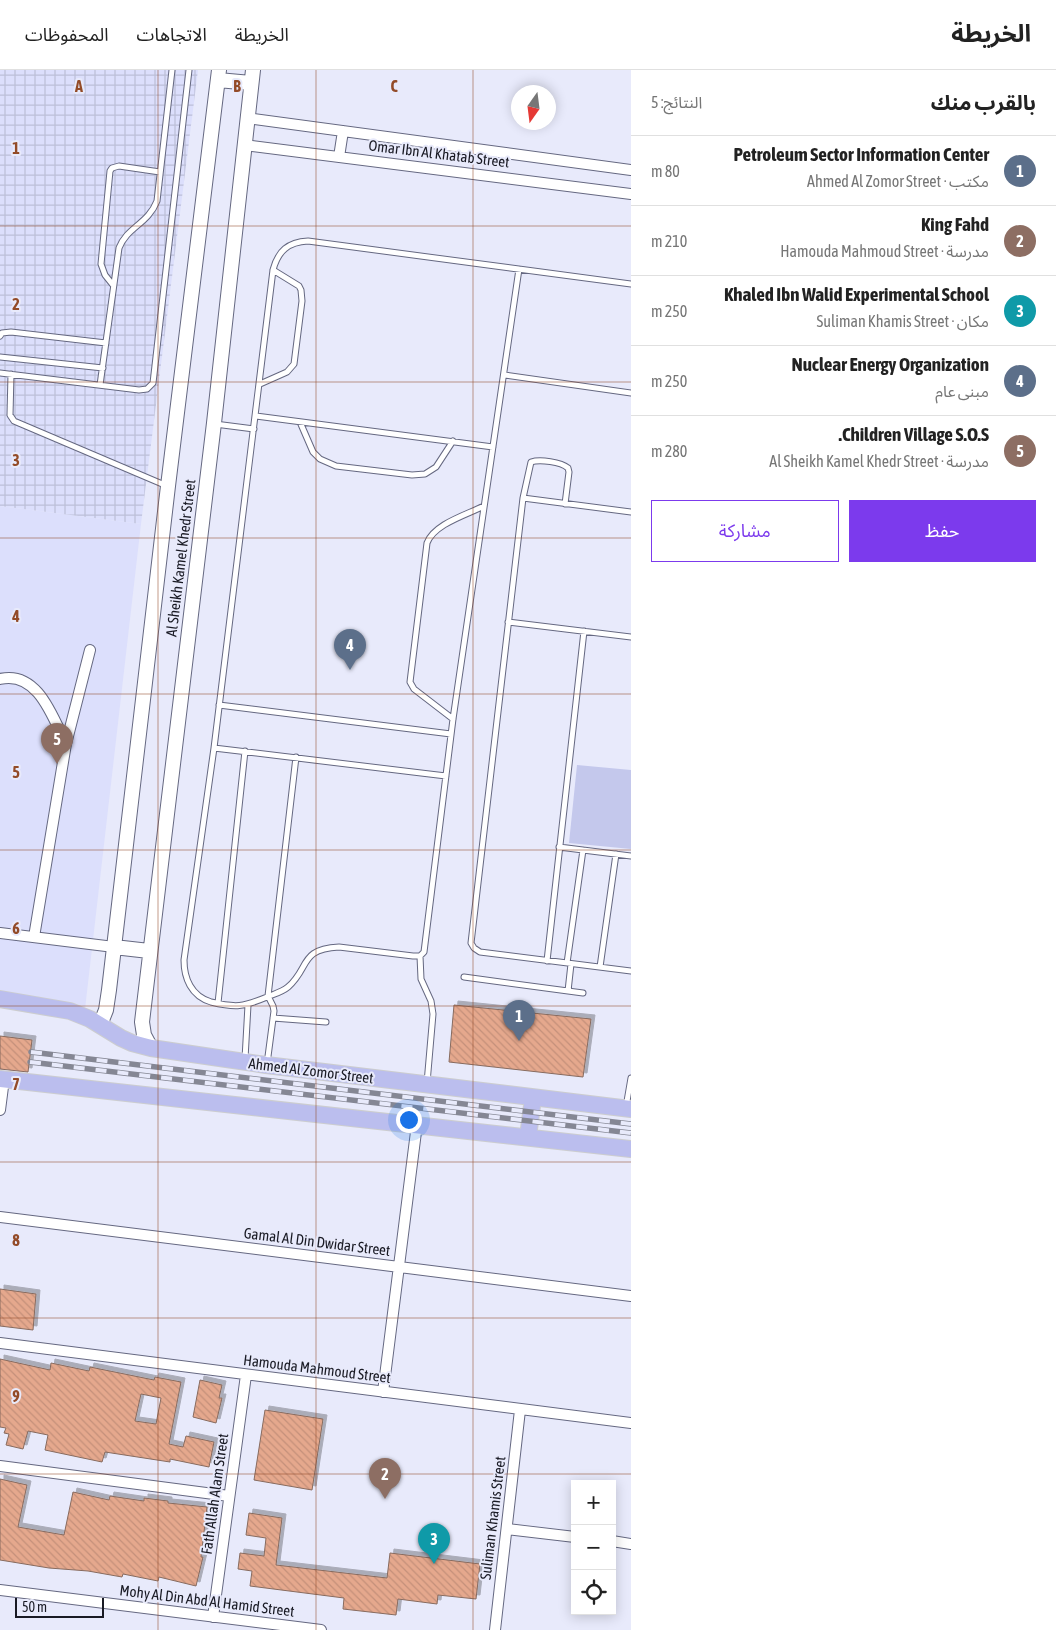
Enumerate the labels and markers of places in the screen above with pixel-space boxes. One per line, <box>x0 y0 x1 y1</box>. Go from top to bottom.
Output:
pin: 4 <box>334 629 366 670</box>
pin: 5 <box>41 723 73 764</box>
pin: 1 <box>503 1000 535 1041</box>
pin: 2 <box>369 1458 401 1499</box>
pin: 3 <box>418 1523 450 1564</box>

